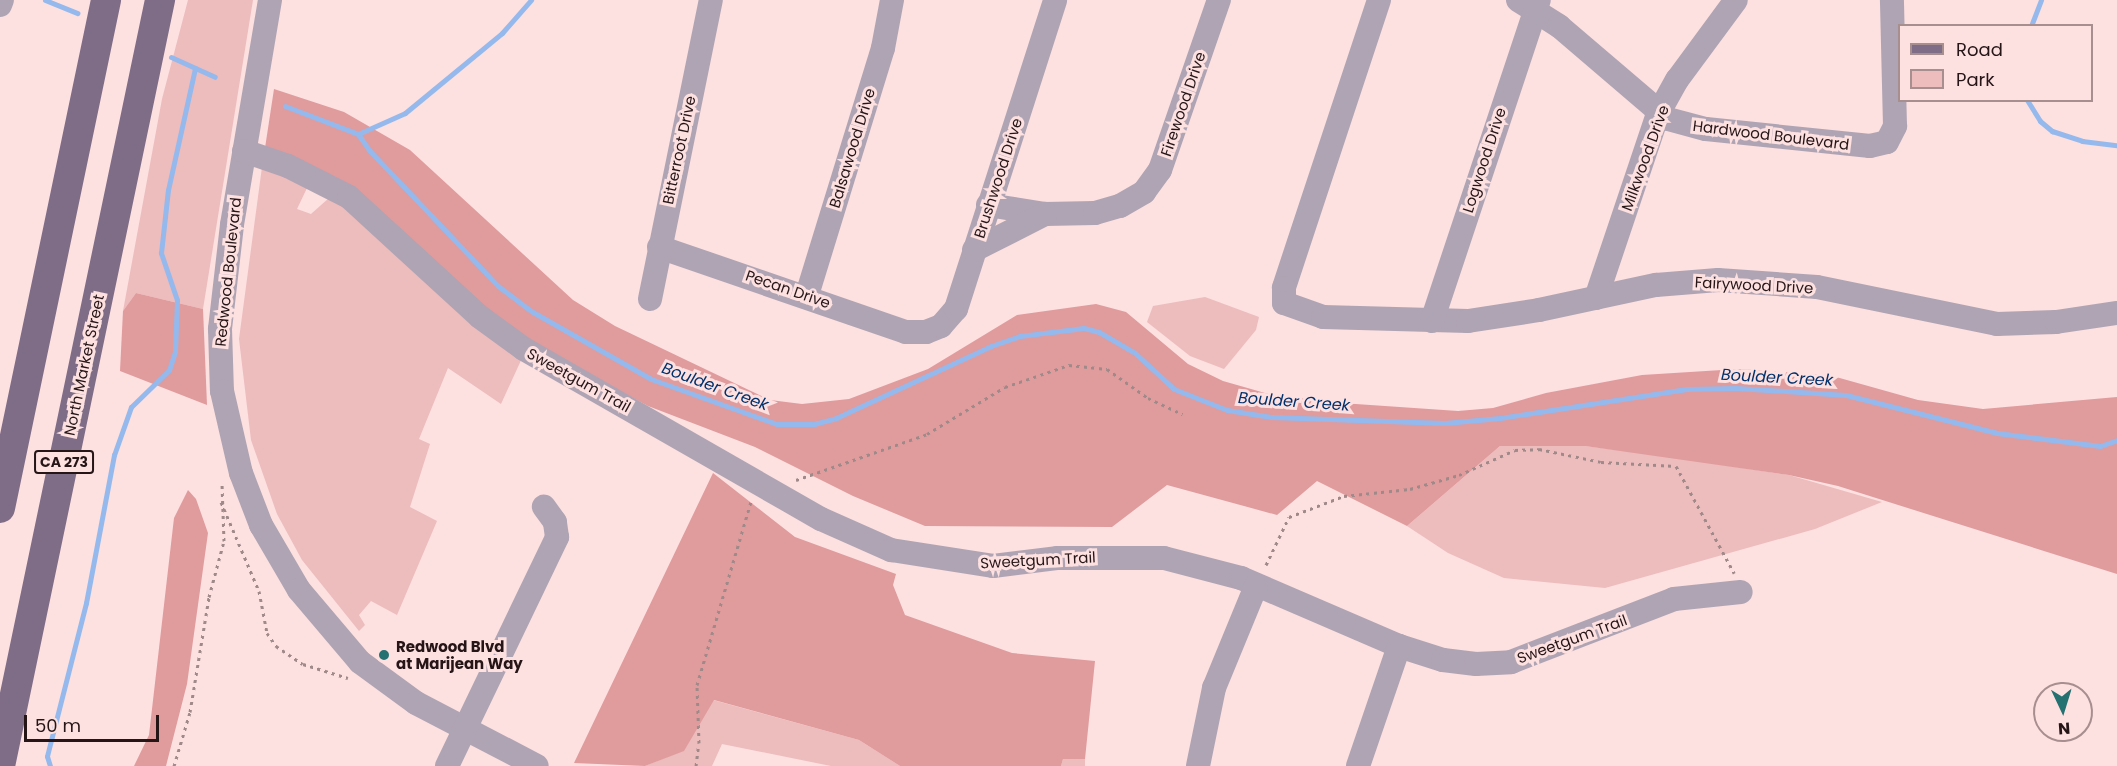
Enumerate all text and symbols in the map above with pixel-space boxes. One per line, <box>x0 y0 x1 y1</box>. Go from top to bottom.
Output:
legend <box>1898 24 2093 102</box>
text: Road <box>1956 37 2003 62</box>
street label: Firewood Drive <box>1157 49 1209 159</box>
text: Park <box>1956 67 1995 92</box>
street label: Balsawood Drive <box>825 86 879 210</box>
street label: Bitterroot Drive <box>659 94 699 206</box>
street label: Milkwood Drive <box>1618 103 1672 213</box>
street label: Logwood Drive <box>1459 105 1509 215</box>
street label: Brushwood Drive <box>970 116 1026 240</box>
street label: Hardwood Boulevard <box>1692 116 1850 154</box>
street label: Redwood Boulevard <box>211 197 245 347</box>
street label: Pecan Drive <box>743 266 833 312</box>
street label: Fairywood Drive <box>1694 273 1814 297</box>
street label: North Market Street <box>60 293 108 437</box>
street label: Sweetgum Trail <box>524 344 634 416</box>
water label: Boulder Creek <box>659 359 771 415</box>
water label: Boulder Creek <box>1721 365 1833 391</box>
water label: Boulder Creek <box>1237 389 1351 415</box>
road number: CA 273 <box>34 451 94 473</box>
street label: Sweetgum Trail <box>980 548 1096 572</box>
street label: Sweetgum Trail <box>1515 611 1629 667</box>
place label: Redwood Blvd at Marijean Way <box>396 637 523 672</box>
marker: Redwood Blvd at Marijean Way <box>377 648 391 662</box>
north arrow <box>2033 682 2093 742</box>
scale bar <box>27 703 162 741</box>
text: 50 m <box>35 713 81 738</box>
text: N <box>2057 717 2071 740</box>

